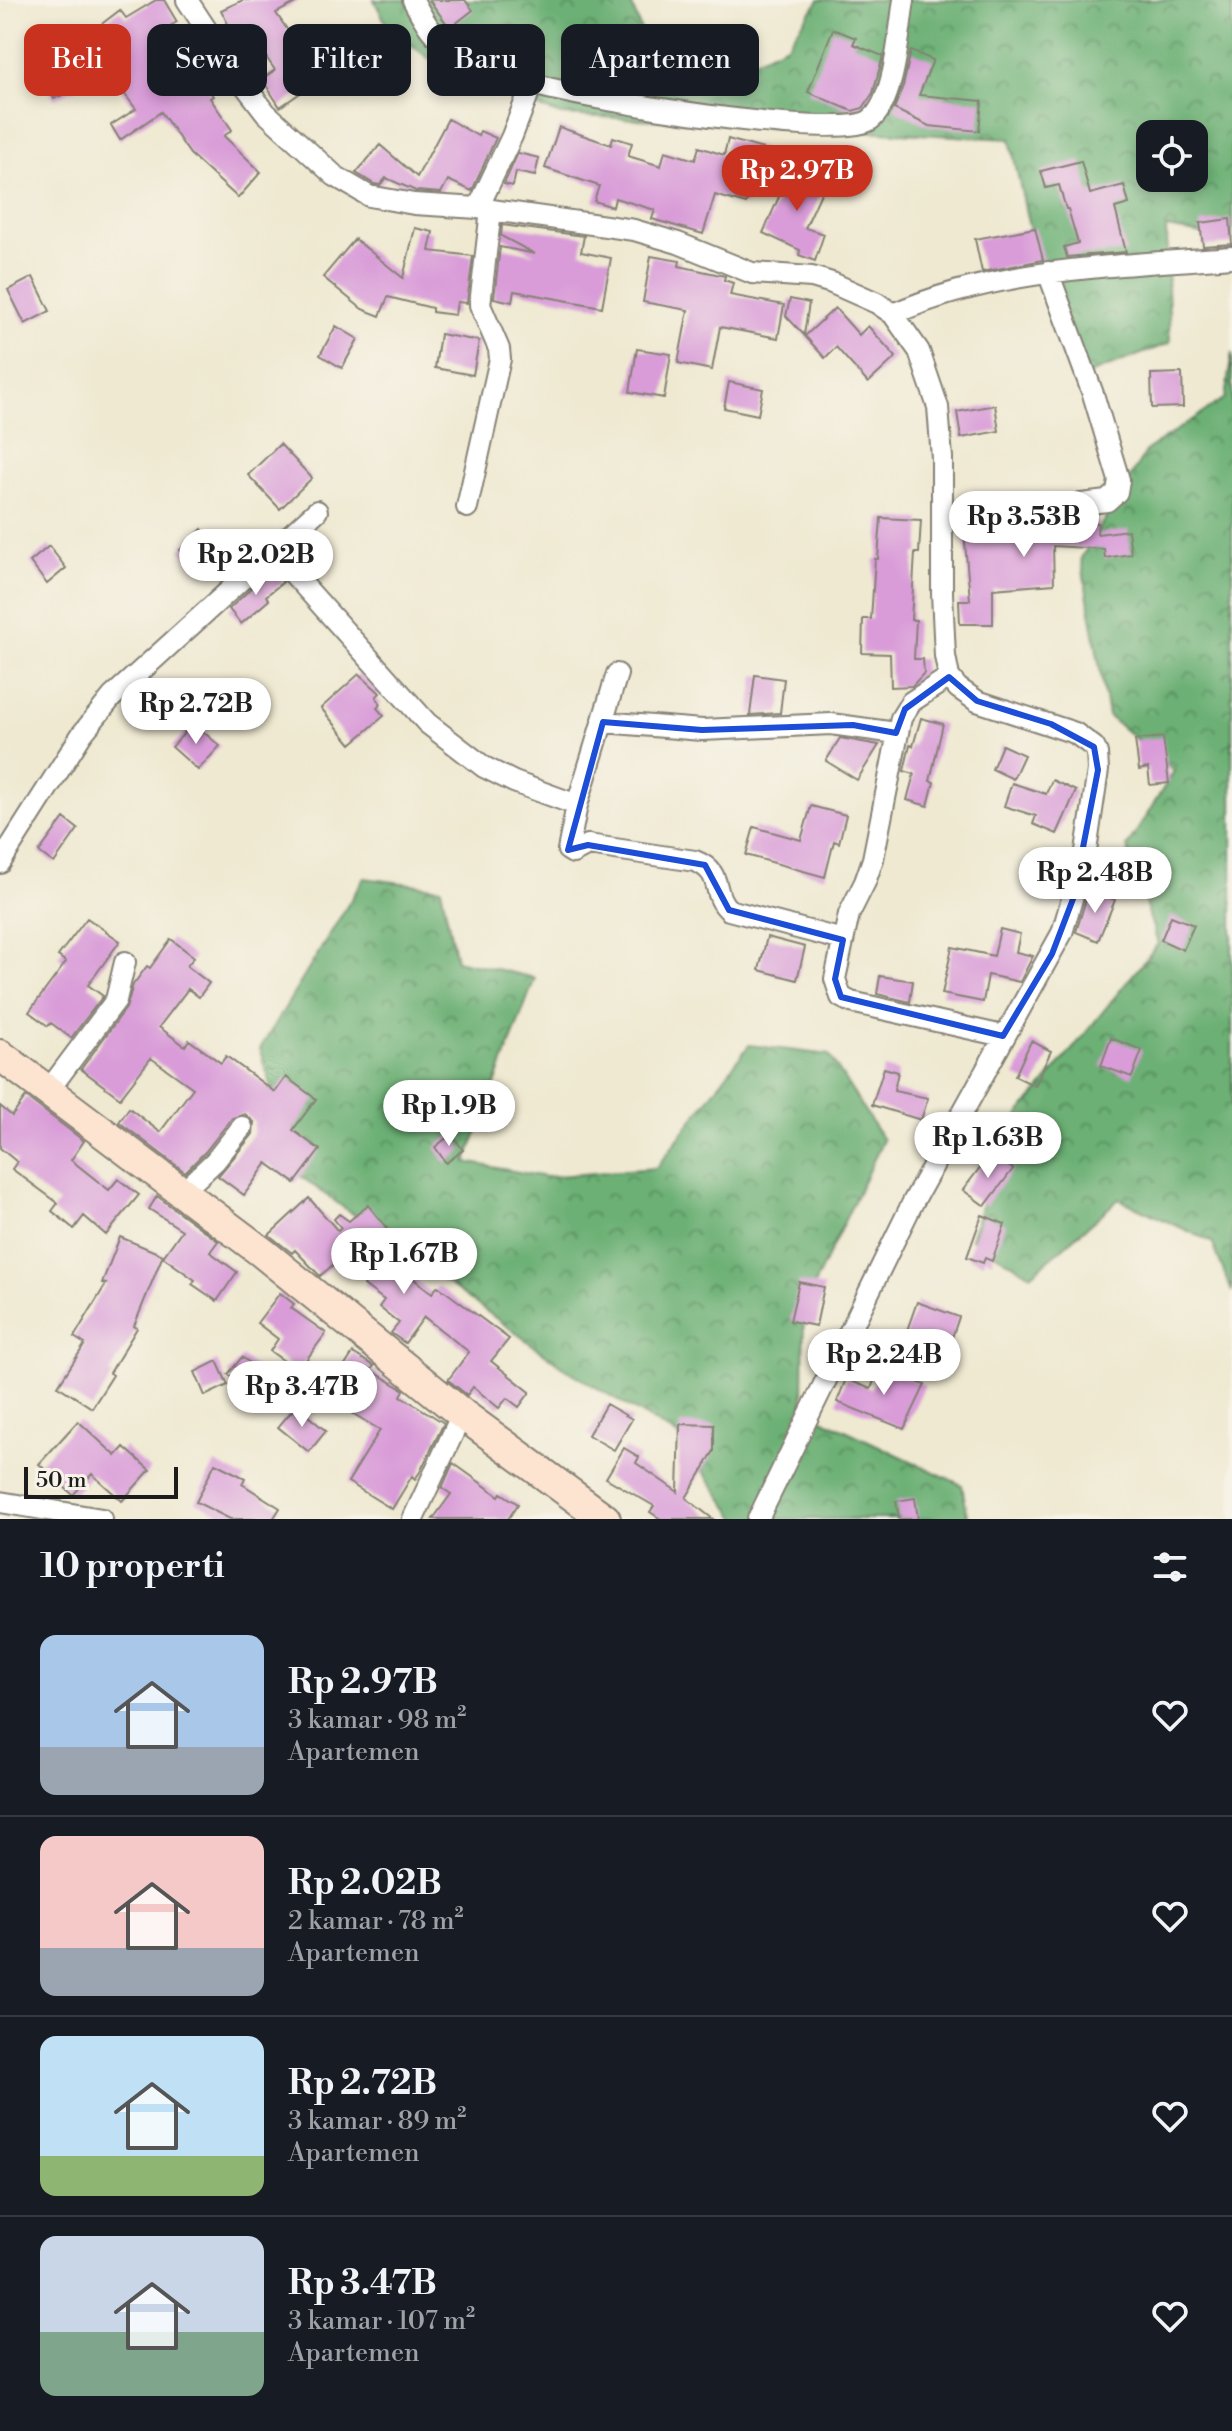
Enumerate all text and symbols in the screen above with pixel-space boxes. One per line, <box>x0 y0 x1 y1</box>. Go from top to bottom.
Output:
chip: Beli <box>24 24 131 96</box>
chip: Sewa <box>147 24 267 96</box>
chip: Filter <box>283 24 411 96</box>
chip: Baru <box>427 24 545 96</box>
chip: Apartemen <box>561 24 759 96</box>
map controls <box>1136 120 1208 192</box>
button: locate <box>1136 120 1208 192</box>
pin: Rp 2.97B <box>714 145 880 213</box>
text: Rp 2.97B <box>740 155 854 187</box>
pin: Rp 3.53B <box>941 491 1107 559</box>
text: Rp 3.53B <box>967 501 1081 533</box>
pin: Rp 2.02B <box>173 529 339 597</box>
text: Rp 2.02B <box>197 539 315 571</box>
pin: Rp 2.72B <box>113 678 279 746</box>
text: Rp 2.72B <box>139 688 253 720</box>
pin: Rp 2.48B <box>1012 847 1178 915</box>
text: Rp 2.48B <box>1037 857 1153 889</box>
pin: Rp 1.9B <box>375 1080 523 1148</box>
text: Rp 1.9B <box>401 1090 497 1122</box>
pin: Rp 1.63B <box>905 1112 1071 1180</box>
text: Rp 1.63B <box>932 1122 1044 1154</box>
pin: Rp 1.67B <box>321 1228 487 1296</box>
text: Rp 1.67B <box>349 1238 459 1270</box>
pin: Rp 2.24B <box>801 1329 967 1397</box>
text: Rp 2.24B <box>826 1339 942 1371</box>
pin: Rp 3.47B <box>219 1361 385 1429</box>
text: Rp 3.47B <box>245 1371 359 1403</box>
scale bar <box>24 1463 178 1499</box>
text: 50 m <box>36 1467 87 1494</box>
icon: filters <box>1148 1545 1192 1589</box>
text: 10 properti <box>40 1546 225 1588</box>
text: Rp 2.97B <box>288 1662 438 1704</box>
icon: home <box>104 1667 200 1763</box>
icon: heart <box>1148 1693 1192 1737</box>
text: 3 kamar · 98 m² <box>288 1704 466 1736</box>
text: Apartemen <box>288 1736 420 1768</box>
text: Rp 2.02B <box>288 1863 442 1905</box>
icon: home <box>104 1868 200 1964</box>
icon: heart <box>1148 1894 1192 1938</box>
text: 2 kamar · 78 m² <box>288 1905 464 1937</box>
text: Apartemen <box>288 1937 420 1969</box>
text: Rp 2.72B <box>288 2063 437 2105</box>
icon: home <box>104 2068 200 2164</box>
icon: heart <box>1148 2094 1192 2138</box>
text: 3 kamar · 89 m² <box>288 2105 466 2137</box>
text: Apartemen <box>288 2137 420 2169</box>
text: Rp 3.47B <box>288 2263 437 2305</box>
icon: home <box>104 2268 200 2364</box>
icon: heart <box>1148 2294 1192 2338</box>
text: 3 kamar · 107 m² <box>288 2305 475 2337</box>
text: Apartemen <box>288 2337 420 2369</box>

